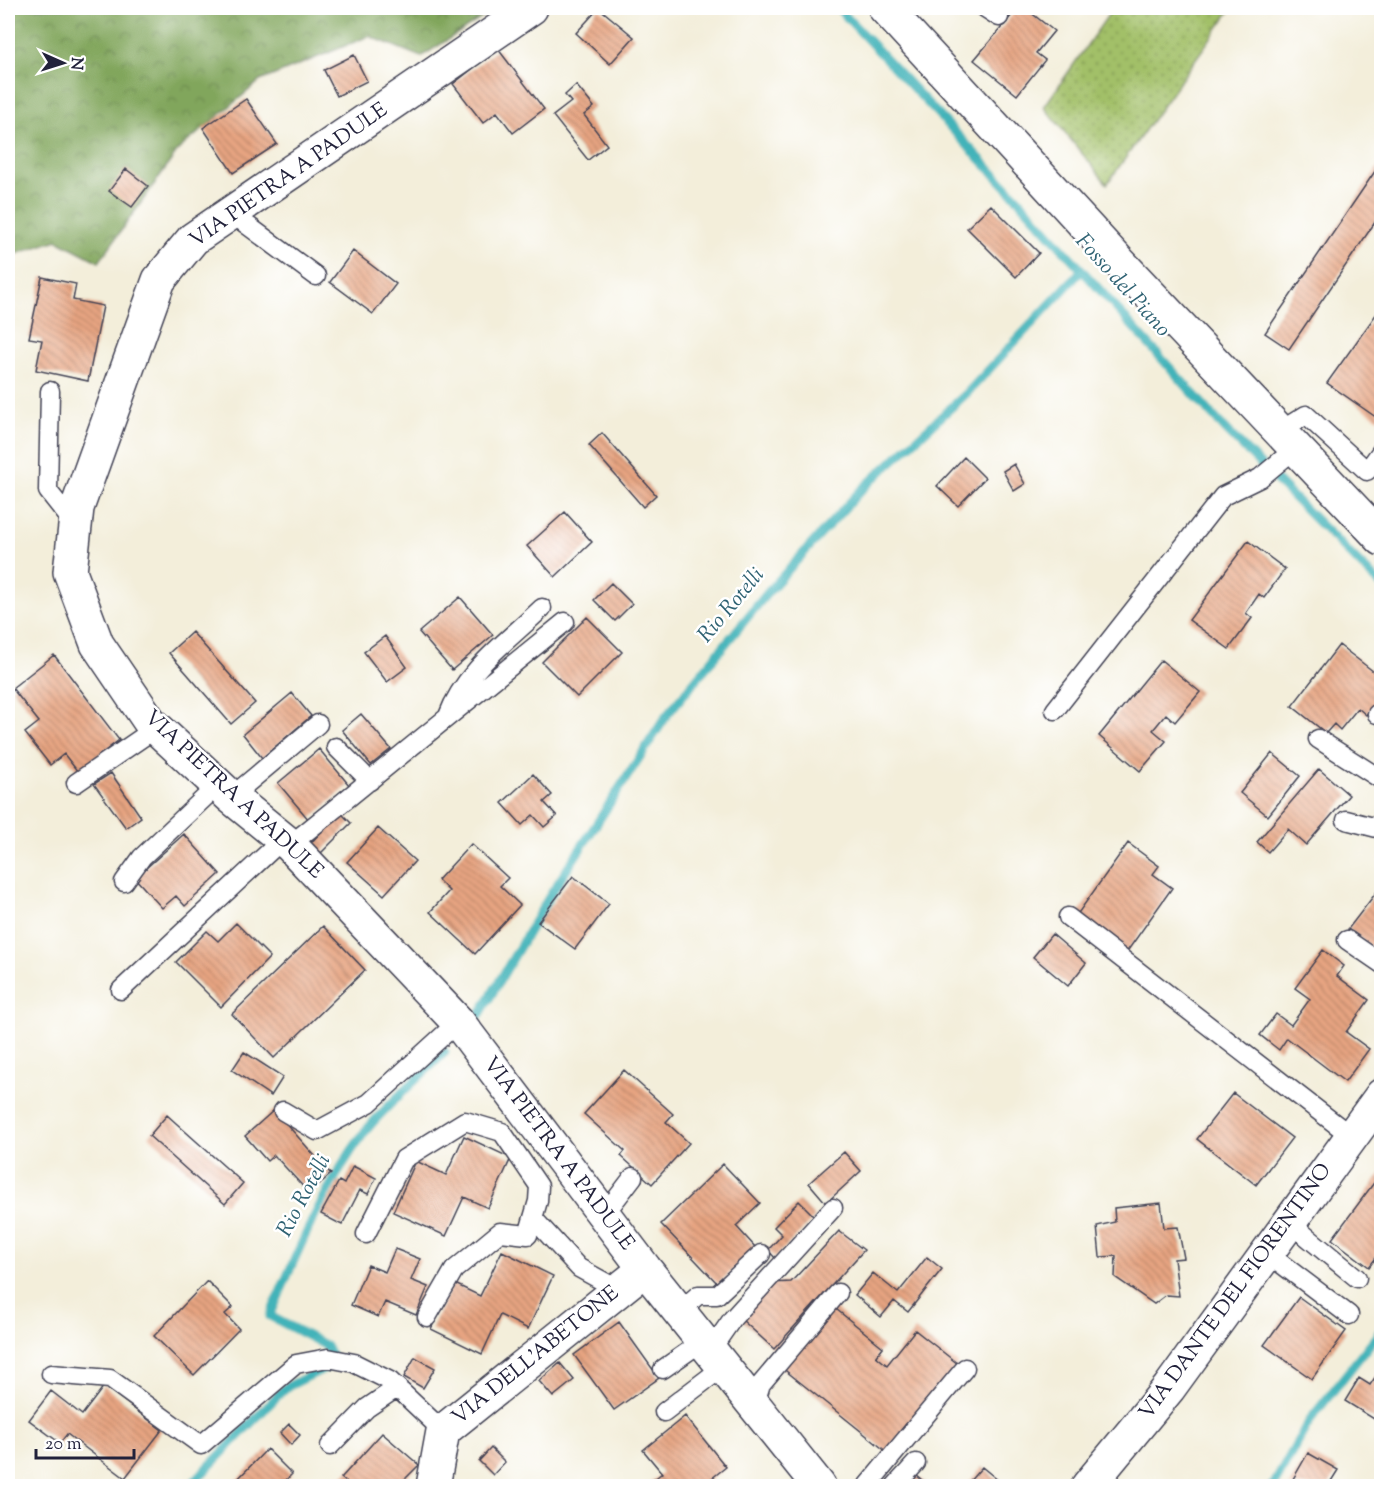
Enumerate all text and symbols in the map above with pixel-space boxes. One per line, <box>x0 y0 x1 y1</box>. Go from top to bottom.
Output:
north arrow <box>33 33 93 93</box>
text: N <box>64 57 87 71</box>
street label: VIA PIETRA A PADULE <box>184 96 394 256</box>
water label: Fosso del Piano <box>1067 227 1178 345</box>
water label: Rio Rotelli <box>691 561 773 651</box>
street label: VIA PIETRA A PADULE <box>137 704 330 887</box>
street label: VIA PIETRA A PADULE <box>475 1051 641 1257</box>
water label: Rio Rotelli <box>270 1149 340 1243</box>
street label: VIA DANTE DEL FIORENTINO <box>1133 1158 1339 1426</box>
street label: VIA DELL'ABETONE <box>446 1279 626 1433</box>
scale bar <box>36 1422 134 1460</box>
text: 20 m <box>45 1432 82 1458</box>

